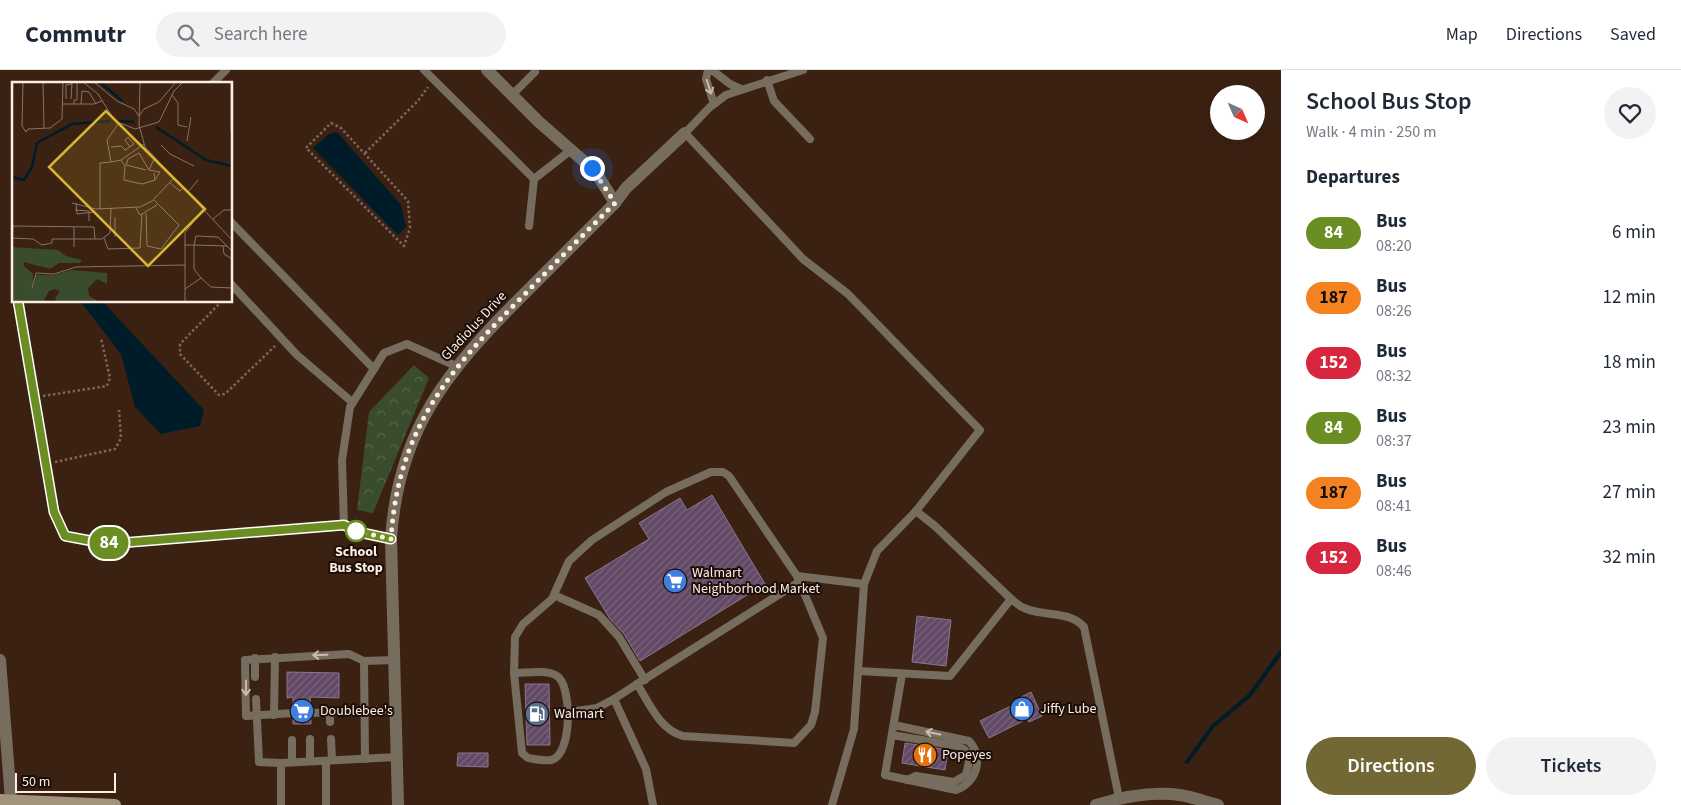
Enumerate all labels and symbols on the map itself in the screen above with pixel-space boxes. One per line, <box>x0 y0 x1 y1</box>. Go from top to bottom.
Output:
one-way arrow <box>705 79 714 94</box>
inset map <box>12 82 232 302</box>
north arrow <box>1210 85 1265 140</box>
your location <box>580 156 605 181</box>
street label: Gladiolus Drive <box>437 287 511 365</box>
marker: School Bus Stop <box>345 520 367 542</box>
line badge: 84 <box>86 527 132 559</box>
place label: School Bus Stop <box>329 542 383 578</box>
place label: Walmart Neighborhood Market <box>692 563 820 599</box>
supermarket icon: Walmart Neighborhood Market <box>662 568 688 594</box>
one-way arrow <box>312 650 328 660</box>
one-way arrow <box>241 680 251 696</box>
shop icon: Jiffy Lube <box>1009 696 1035 722</box>
supermarket icon: Doublebee's <box>289 698 315 724</box>
place label: Jiffy Lube <box>1040 699 1097 719</box>
place label: Doublebee's <box>320 701 393 721</box>
fuel station icon: Walmart <box>524 701 550 727</box>
place label: Walmart <box>554 704 604 724</box>
one-way arrow <box>925 728 941 737</box>
restaurant icon: Popeyes <box>912 742 938 768</box>
place label: Popeyes <box>942 745 991 765</box>
scale bar <box>15 770 116 793</box>

